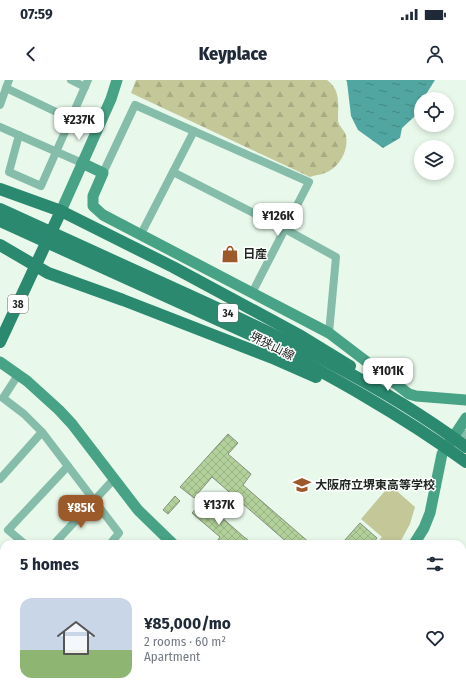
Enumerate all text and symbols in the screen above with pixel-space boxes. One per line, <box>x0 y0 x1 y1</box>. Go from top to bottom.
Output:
text: 07:59 <box>20 5 53 23</box>
icon: back <box>20 43 42 65</box>
text: Keyplace <box>199 43 267 65</box>
icon: person <box>424 43 446 65</box>
map controls <box>414 92 454 180</box>
button: locate <box>414 92 454 132</box>
pin: ¥237K <box>51 107 107 141</box>
text: ¥237K <box>63 112 95 127</box>
button: layers <box>414 140 454 180</box>
pin: ¥126K <box>250 203 306 237</box>
text: ¥126K <box>262 208 294 223</box>
shop icon: 日産 <box>220 244 240 264</box>
place label: 日産 <box>243 247 267 261</box>
road number: 38 <box>8 295 28 313</box>
road number: 34 <box>218 304 238 322</box>
street label: 堺狭山線 <box>247 329 297 363</box>
pin: ¥101K <box>360 358 416 392</box>
text: ¥101K <box>372 363 404 378</box>
school or university icon: 大阪府立堺東高等学校 <box>292 475 312 495</box>
place label: 大阪府立堺東高等学校 <box>315 478 435 492</box>
pin: ¥137K <box>191 492 247 526</box>
pin: ¥85K <box>57 495 105 529</box>
text: ¥137K <box>203 497 235 512</box>
text: ¥85K <box>67 500 95 515</box>
icon: filters <box>424 553 446 575</box>
text: 5 homes <box>20 554 79 575</box>
text: ¥85,000/mo <box>144 613 231 634</box>
icon: home <box>52 614 100 662</box>
icon: heart <box>424 627 446 649</box>
text: 2 rooms · 60 m² <box>144 634 226 649</box>
text: Apartment <box>144 649 200 664</box>

